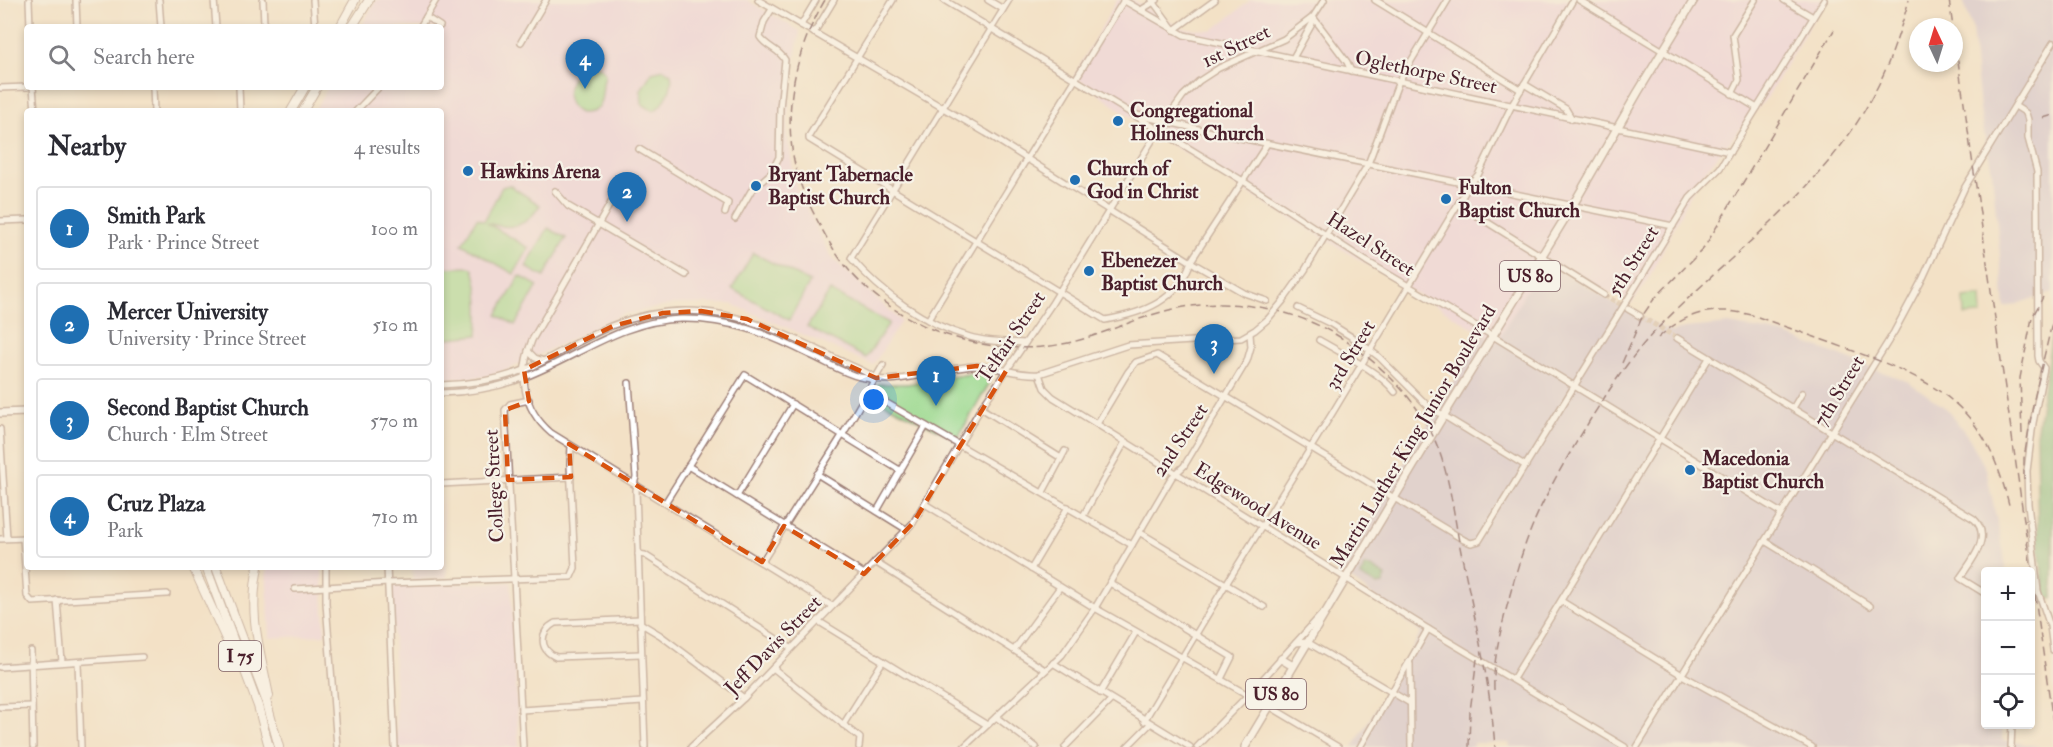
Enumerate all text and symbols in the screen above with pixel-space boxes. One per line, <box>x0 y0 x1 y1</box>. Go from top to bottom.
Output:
north arrow <box>1909 18 1963 72</box>
street label: 1st Street <box>1198 19 1275 73</box>
search box <box>24 24 444 90</box>
pin: 4 <box>566 40 604 89</box>
icon: search <box>45 41 78 74</box>
text: Search here <box>93 43 195 71</box>
street label: Oglethorpe Street <box>1353 45 1500 100</box>
place label: Congregational Holiness Church <box>1130 98 1264 146</box>
marker: Congregational Holiness Church <box>1111 114 1125 128</box>
text: Nearby <box>48 131 126 163</box>
text: 4 results <box>354 135 420 160</box>
place label: Church of God in Christ <box>1087 156 1199 204</box>
place label: Hawkins Arena <box>480 159 601 184</box>
place label: Bryant Tabernacle Baptist Church <box>768 162 913 211</box>
marker: Hawkins Arena <box>461 164 475 178</box>
pin: 2 <box>608 172 646 222</box>
marker: Church of God in Christ <box>1068 173 1082 187</box>
place label: Fulton Baptist Church <box>1458 175 1581 224</box>
marker: Bryant Tabernacle Baptist Church <box>749 179 763 193</box>
marker: Fulton Baptist Church <box>1439 192 1453 206</box>
text: Smith Park <box>107 202 205 230</box>
street label: Hazel Street <box>1322 206 1420 282</box>
text: 1 <box>66 216 73 241</box>
text: 100 m <box>371 216 418 241</box>
street label: 5th Street <box>1602 221 1665 301</box>
text: Park · Prince Street <box>107 230 259 255</box>
place label: Ebenezer Baptist Church <box>1101 248 1224 297</box>
road number: US 80 <box>1500 261 1560 291</box>
marker: Ebenezer Baptist Church <box>1082 264 1096 278</box>
street label: Telfair Street <box>971 286 1051 388</box>
text: Mercer University <box>107 298 268 326</box>
street label: Martin Luther King Junior Boulevard <box>1325 300 1502 572</box>
text: 2 <box>64 312 75 337</box>
text: 510 m <box>372 312 418 337</box>
street label: 3rd Street <box>1319 315 1381 395</box>
pin: 3 <box>1194 324 1234 374</box>
text: University · Prince Street <box>107 326 306 351</box>
street label: 7th Street <box>1808 350 1870 431</box>
pin: 1 <box>916 356 956 406</box>
your location <box>859 385 888 414</box>
text: Second Baptist Church <box>107 394 309 422</box>
street label: 2nd Street <box>1147 398 1214 481</box>
text: 3 <box>66 408 73 433</box>
text: 570 m <box>370 408 418 433</box>
text: Church · Elm Street <box>107 422 268 447</box>
street label: College Street <box>479 428 509 543</box>
place label: Macedonia Baptist Church <box>1701 446 1825 495</box>
street label: Edgewood Avenue <box>1190 457 1326 555</box>
marker: Macedonia Baptist Church <box>1683 463 1697 477</box>
text: Cruz Plaza <box>107 490 205 518</box>
text: 4 <box>64 504 75 529</box>
text: 710 m <box>372 504 418 529</box>
text: Park <box>107 518 143 543</box>
map controls <box>1981 567 2035 729</box>
button: + <box>1981 567 2035 621</box>
street label: Jeff Davis Street <box>718 589 827 701</box>
button: − <box>1981 621 2035 675</box>
road number: I 75 <box>219 641 261 671</box>
button: locate <box>1981 675 2035 729</box>
road number: US 80 <box>1246 679 1306 709</box>

